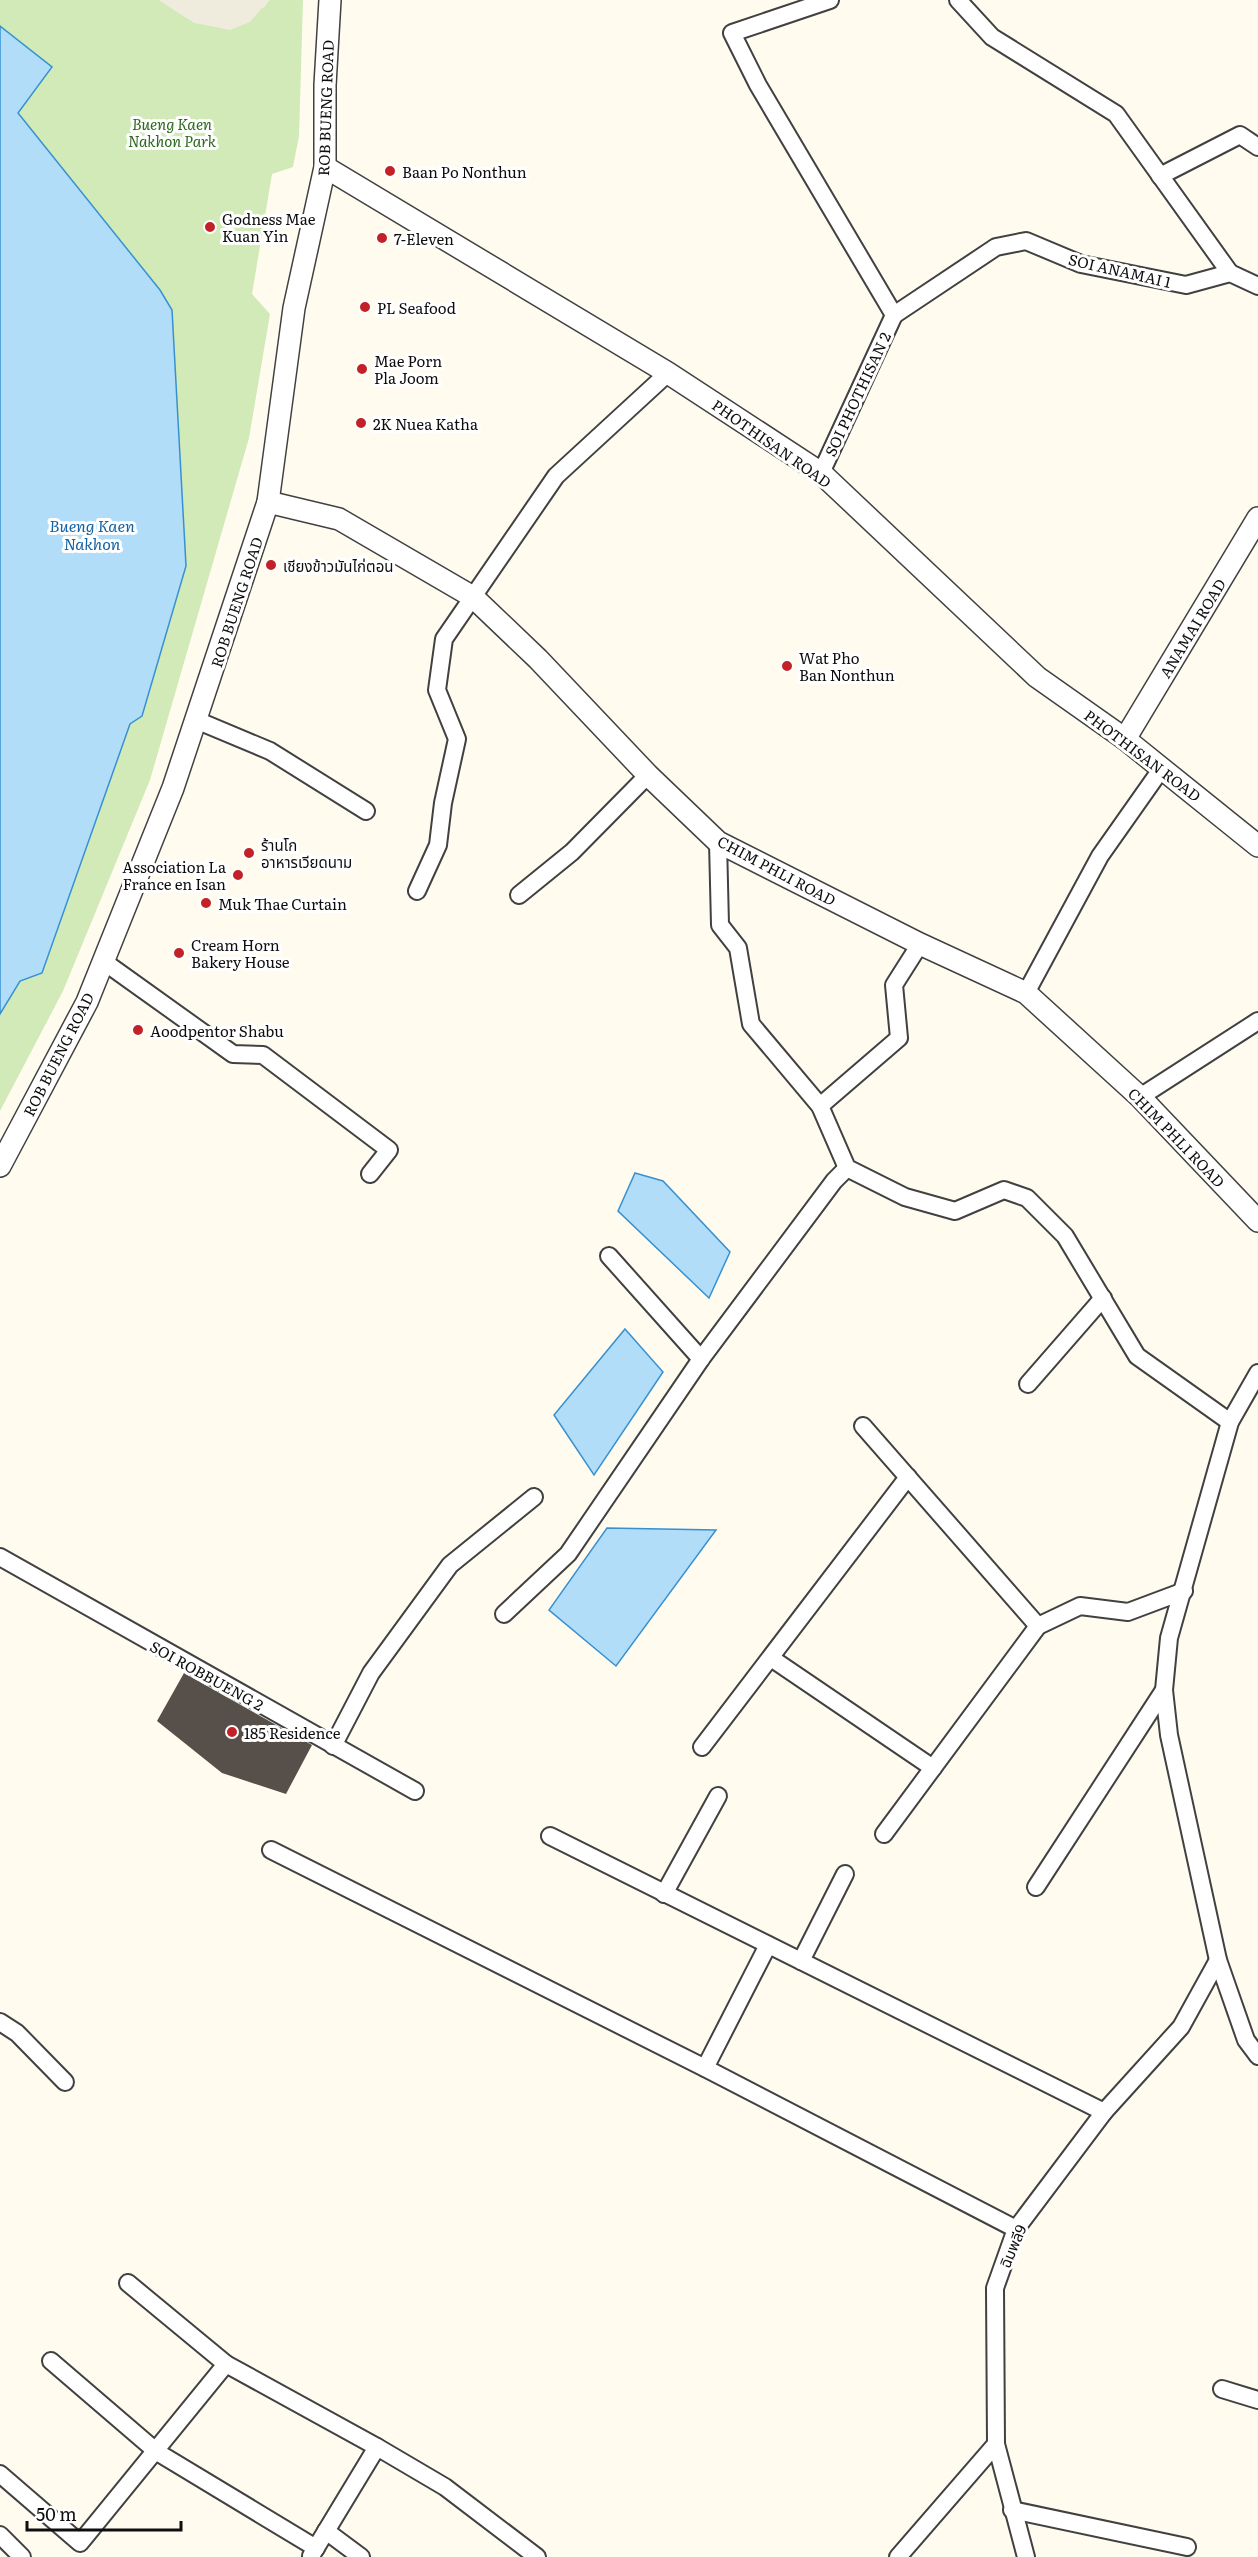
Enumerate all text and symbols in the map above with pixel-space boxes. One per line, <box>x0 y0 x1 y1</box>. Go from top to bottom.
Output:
street label: ROB BUENG ROAD <box>311 40 339 176</box>
park label: Bueng Kaen Nakhon Park <box>128 112 217 152</box>
place label: Baan Po Nonthun <box>402 160 527 183</box>
marker: Baan Po Nonthun <box>383 164 397 178</box>
place label: Godness Mae Kuan Yin <box>222 207 316 247</box>
marker: Godness Mae Kuan Yin <box>203 220 217 234</box>
place label: 7-Eleven <box>394 227 454 250</box>
marker: 7-Eleven <box>375 231 389 245</box>
street label: SOI ANAMAI 1 <box>1066 247 1174 293</box>
place label: PL Seafood <box>377 296 456 319</box>
marker: PL Seafood <box>358 300 372 314</box>
street label: SOI PHOTHISAN 2 <box>818 328 896 460</box>
place label: Mae Porn Pla Joom <box>374 349 442 389</box>
marker: Mae Porn Pla Joom <box>355 362 369 376</box>
street label: PHOTHISAN ROAD <box>708 393 836 493</box>
place label: 2K Nuea Katha <box>373 412 479 435</box>
marker: 2K Nuea Katha <box>354 416 368 430</box>
water label: Bueng Kaen Nakhon <box>49 513 135 555</box>
street label: ROB BUENG ROAD <box>204 534 268 670</box>
place label: เชียงข้าวมันไก่ตอน <box>283 554 393 577</box>
marker: เชียงข้าวมันไก่ตอน <box>264 558 278 572</box>
street label: ANAMAI ROAD <box>1153 574 1231 682</box>
place label: Wat Pho Ban Nonthun <box>799 646 895 686</box>
marker: Wat Pho Ban Nonthun <box>780 659 794 673</box>
street label: PHOTHISAN ROAD <box>1080 703 1206 807</box>
street label: CHIM PHLI ROAD <box>714 829 840 911</box>
place label: ร้านโก อาหารเวียดนาม <box>261 833 352 873</box>
marker: ร้านโก อาหารเวียดนาม <box>242 846 256 860</box>
place label: Association La France en Isan <box>122 855 227 895</box>
marker: Association La France en Isan <box>231 868 245 882</box>
place label: Muk Thae Curtain <box>218 892 347 915</box>
marker: Muk Thae Curtain <box>199 896 213 910</box>
place label: Cream Horn Bakery House <box>191 933 290 973</box>
marker: Cream Horn Bakery House <box>172 946 186 960</box>
street label: ROB BUENG ROAD <box>17 988 99 1120</box>
place label: Aoodpentor Shabu <box>150 1019 284 1042</box>
marker: Aoodpentor Shabu <box>131 1023 145 1037</box>
street label: CHIM PHLI ROAD <box>1123 1082 1231 1192</box>
street label: SOI ROBBUENG 2 <box>146 1634 268 1716</box>
place label: 185 Residence <box>244 1721 341 1744</box>
marker: 185 Residence <box>225 1725 239 1739</box>
street label: ฉิมพลี9 <box>993 2221 1031 2271</box>
scale bar <box>27 2494 182 2532</box>
text: 50 m <box>36 2500 77 2527</box>

